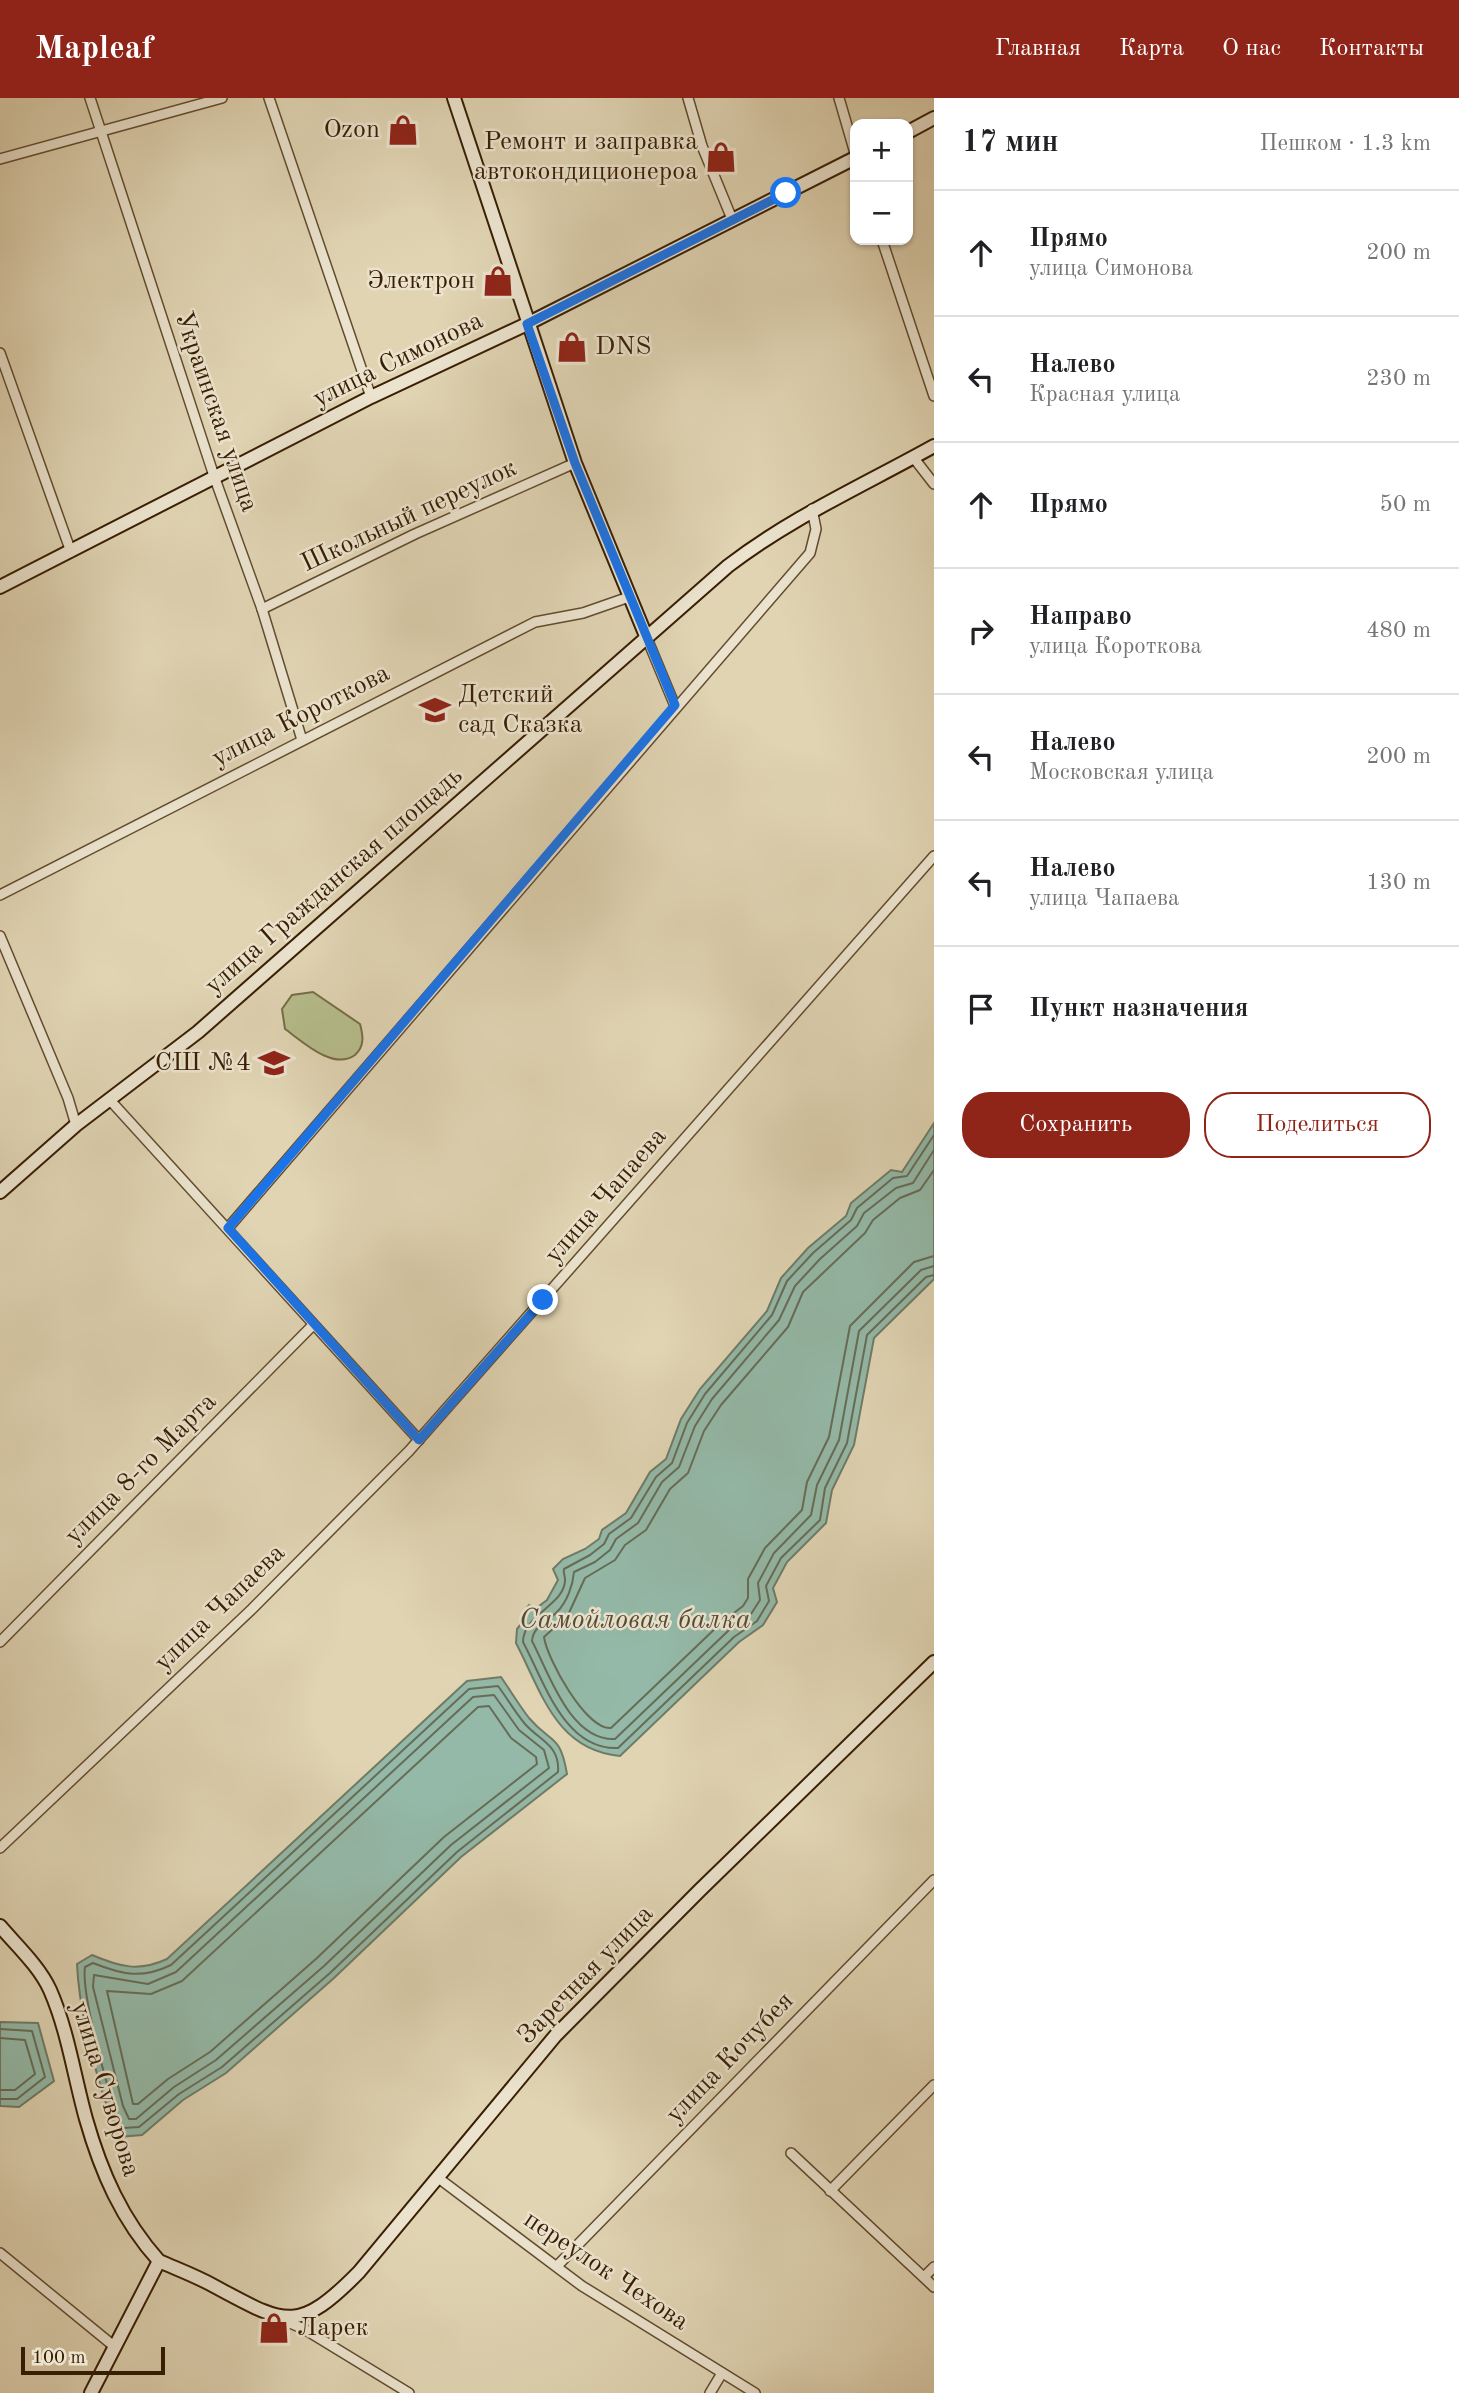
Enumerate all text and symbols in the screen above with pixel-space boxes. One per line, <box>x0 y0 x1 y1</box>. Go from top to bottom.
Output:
text: Mapleaf <box>35 33 153 66</box>
text: Главная <box>995 37 1081 61</box>
text: Карта <box>1119 37 1184 61</box>
text: О нас <box>1222 37 1281 61</box>
text: Контакты <box>1319 37 1424 61</box>
shop icon: Ozon <box>386 113 420 147</box>
place label: Ozon <box>323 117 380 143</box>
map controls <box>850 119 913 245</box>
button: + <box>850 119 913 182</box>
text: 17 мин <box>962 128 1059 158</box>
place label: Ремонт и заправка автокондиционероа <box>474 129 698 185</box>
text: Пешком · 1.3 km <box>1259 132 1431 155</box>
shop icon: Ремонт и заправка автокондиционероа <box>704 140 738 174</box>
route start <box>770 177 801 208</box>
button: − <box>850 182 913 245</box>
text: Прямо <box>1029 226 1108 252</box>
icon: ahead <box>962 234 1000 272</box>
text: 200 m <box>1366 241 1431 264</box>
text: улица Симонова <box>1029 257 1193 280</box>
shop icon: Электрон <box>481 264 515 298</box>
place label: Электрон <box>367 268 475 294</box>
street label: улица Симонова <box>309 308 487 412</box>
street label: Украинская улица <box>170 309 263 516</box>
shop icon: DNS <box>555 330 589 364</box>
place label: DNS <box>595 334 651 360</box>
text: Налево <box>1029 352 1116 378</box>
icon: left <box>962 360 1000 398</box>
text: 230 m <box>1366 367 1431 390</box>
text: Красная улица <box>1029 383 1180 406</box>
street label: Школьный переулок <box>297 455 521 577</box>
icon: ahead <box>962 486 1000 524</box>
text: Прямо <box>1029 492 1108 518</box>
text: 50 m <box>1380 493 1431 516</box>
text: Направо <box>1029 604 1132 630</box>
icon: right <box>962 612 1000 650</box>
text: 480 m <box>1366 619 1431 642</box>
text: улица Короткова <box>1029 635 1202 658</box>
street label: улица Короткова <box>208 660 394 772</box>
place label: Детский сад Сказка <box>458 682 583 738</box>
school or university icon: Детский сад Сказка <box>418 693 452 727</box>
text: Налево <box>1029 730 1116 756</box>
icon: left <box>962 738 1000 776</box>
text: 200 m <box>1366 745 1431 768</box>
text: Московская улица <box>1029 761 1214 784</box>
street label: улица Гражданская площадь <box>200 763 468 999</box>
text: Налево <box>1029 856 1116 882</box>
icon: left <box>962 864 1000 902</box>
text: 130 m <box>1366 871 1431 894</box>
text: улица Чапаева <box>1029 887 1179 910</box>
icon: arrive <box>962 990 1000 1028</box>
text: Пункт назначения <box>1029 996 1248 1022</box>
school or university icon: СШ №4 <box>257 1046 291 1080</box>
place label: СШ №4 <box>155 1050 251 1076</box>
button: Сохранить <box>962 1092 1190 1158</box>
button: Поделиться <box>1204 1092 1431 1158</box>
street label: улица Чапаева <box>540 1123 672 1269</box>
route end <box>527 1284 558 1315</box>
street label: улица 8-го Марта <box>60 1388 222 1550</box>
street label: улица Чапаева <box>150 1539 290 1676</box>
water label: Самойловая балка <box>519 1607 751 1635</box>
street label: Заречная улица <box>513 1900 659 2049</box>
street label: улица Кочубея <box>661 1988 799 2128</box>
street label: улица Суворова <box>66 1998 144 2180</box>
street label: переулок Чехова <box>519 2206 693 2336</box>
shop icon: Ларек <box>257 2311 291 2345</box>
place label: Ларек <box>297 2315 369 2341</box>
scale bar <box>21 2344 164 2376</box>
text: 100 m <box>32 2349 85 2368</box>

